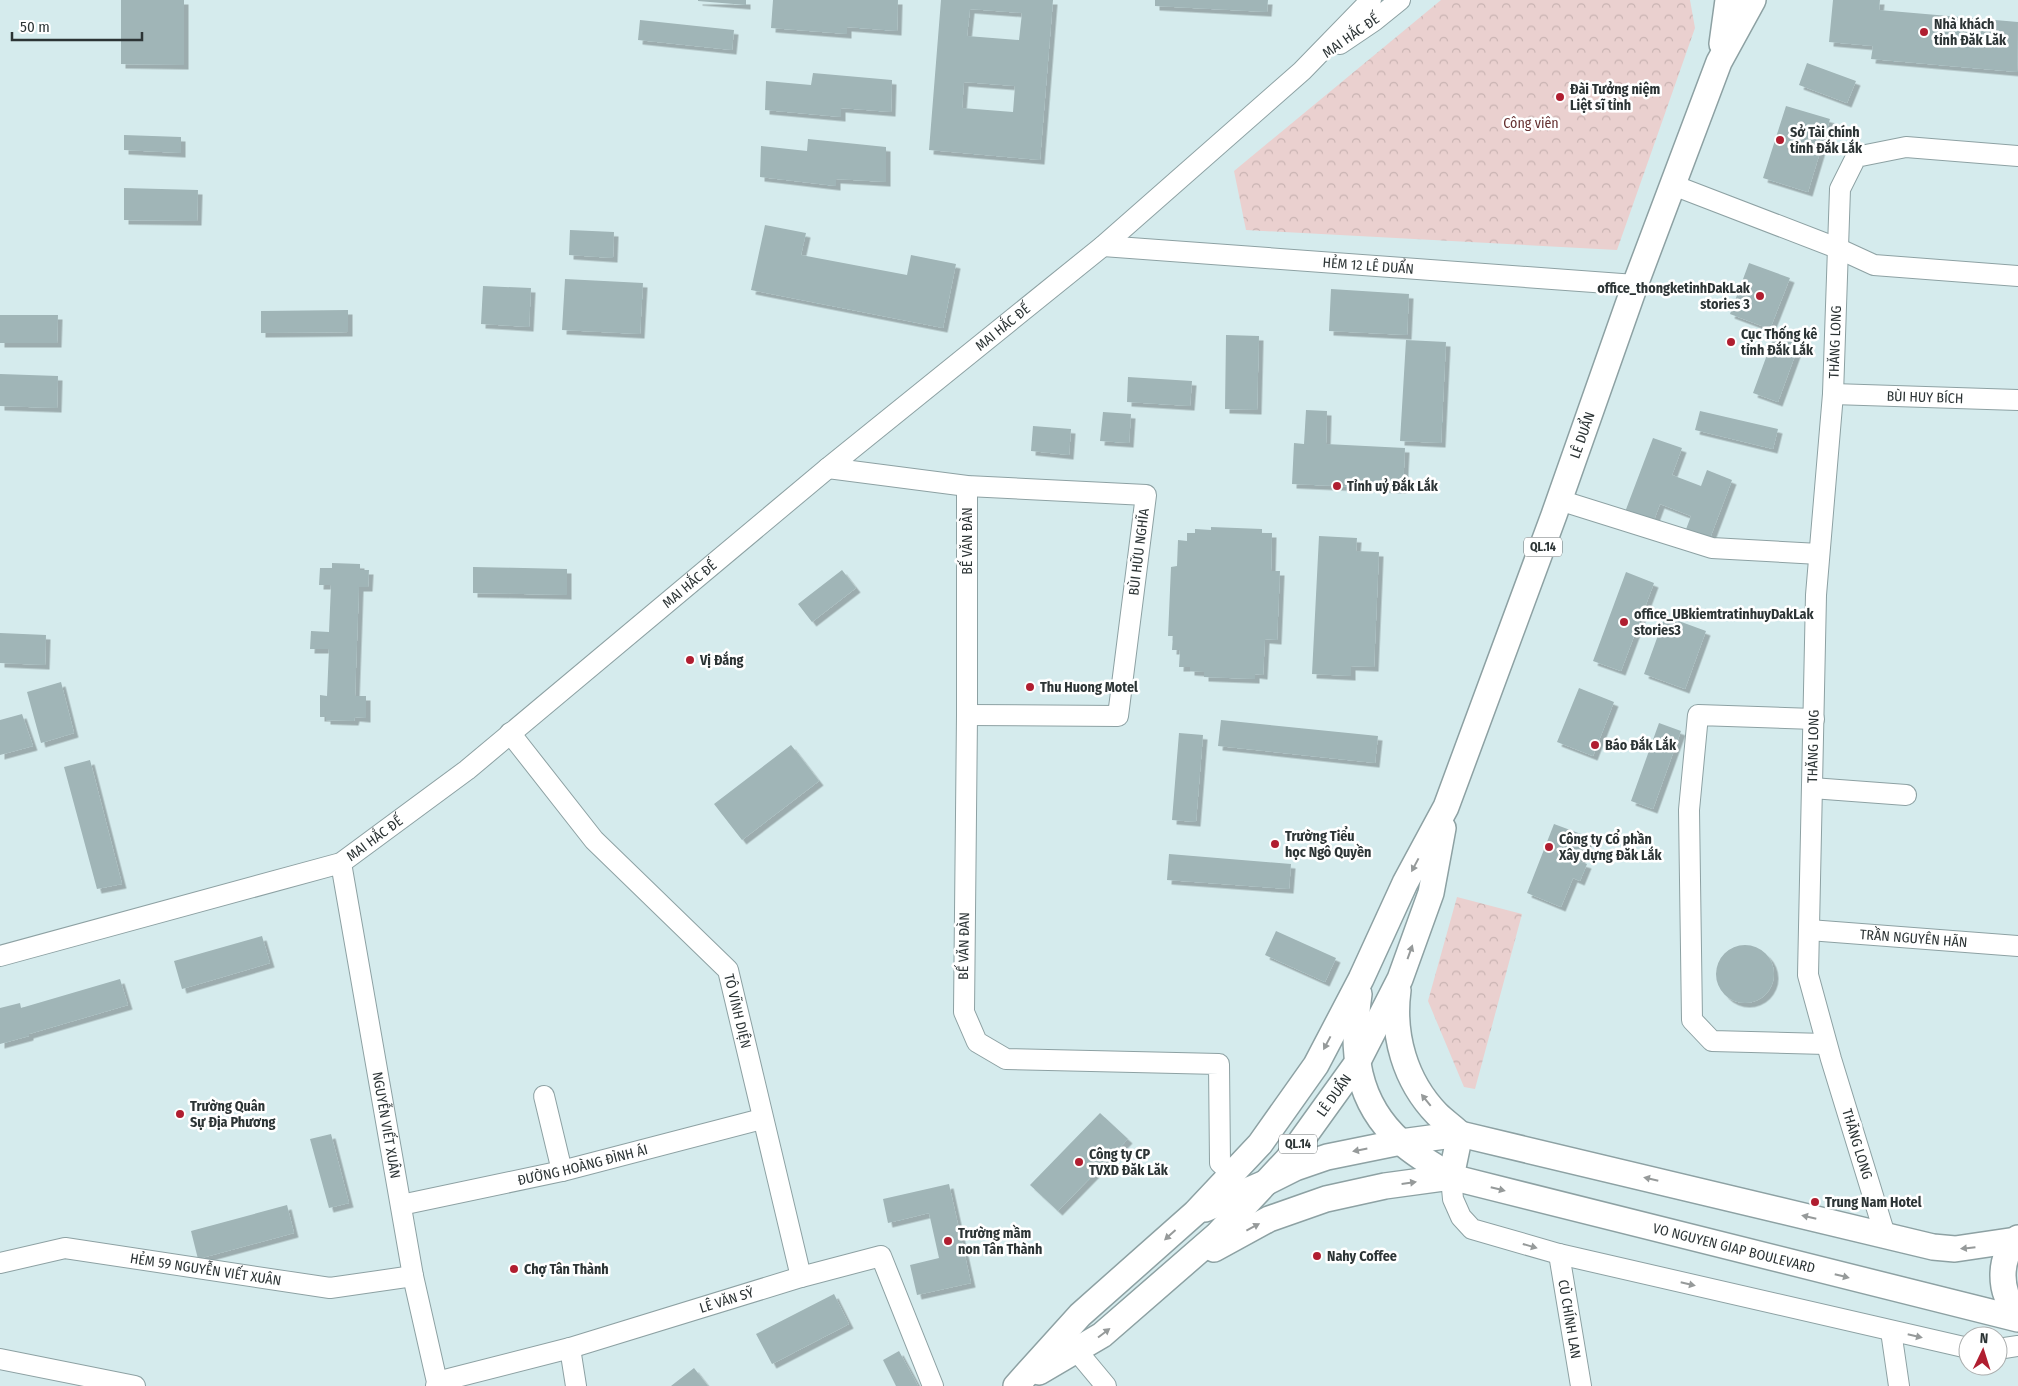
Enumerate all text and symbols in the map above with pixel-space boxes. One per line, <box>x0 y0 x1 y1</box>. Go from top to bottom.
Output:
street label: MAI HẮC ĐẾ <box>1318 7 1384 62</box>
scale bar <box>12 10 142 42</box>
place label: Nhà khách tỉnh Đăk Lăk <box>1934 16 2007 49</box>
text: 50 m <box>20 18 50 36</box>
marker: Nhà khách tỉnh Đăk Lăk <box>1918 26 1930 38</box>
place label: Đài Tưởng niệm Liệt sĩ tỉnh <box>1570 81 1660 114</box>
marker: Đài Tưởng niệm Liệt sĩ tỉnh <box>1554 91 1566 103</box>
park label: Công viên <box>1503 115 1559 132</box>
place label: Sở Tài chính tỉnh Đắk Lắk <box>1790 124 1863 157</box>
marker: Sở Tài chính tỉnh Đắk Lắk <box>1774 134 1786 146</box>
street label: HẺM 12 LÊ DUẨN <box>1322 252 1415 277</box>
place label: office_thongketinhDakLak stories 3 <box>1597 280 1751 313</box>
marker: office_thongketinhDakLak stories 3 <box>1754 290 1766 302</box>
street label: MAI HẮC ĐẾ <box>972 297 1034 354</box>
street label: THĂNG LONG <box>1825 305 1845 379</box>
place label: Cục Thống kê tỉnh Đắk Lắk <box>1741 325 1817 359</box>
marker: Cục Thống kê tỉnh Đắk Lắk <box>1725 336 1737 348</box>
street label: BÙI HUY BÍCH <box>1886 386 1964 407</box>
street label: LÊ DUẨN <box>1566 410 1598 461</box>
place label: Tỉnh uỷ Đắk Lắk <box>1347 476 1439 495</box>
marker: Tỉnh uỷ Đắk Lắk <box>1331 480 1343 492</box>
street label: BẾ VĂN ĐÀN <box>956 507 976 575</box>
street label: BÙI HỮU NGHĨA <box>1124 507 1153 597</box>
road number: QL.14 <box>1524 538 1562 556</box>
street label: MAI HẮC ĐẾ <box>659 553 721 611</box>
place label: office_UBkiemtratinhuyDakLak stories3 <box>1634 606 1815 639</box>
marker: office_UBkiemtratinhuyDakLak stories3 <box>1618 616 1630 628</box>
place label: Vị Đắng <box>699 650 744 669</box>
marker: Vị Đắng <box>684 654 696 666</box>
place label: Thu Huong Motel <box>1040 679 1138 696</box>
marker: Thu Huong Motel <box>1024 681 1036 693</box>
street label: THĂNG LONG <box>1804 710 1822 783</box>
place label: Báo Đắk Lắk <box>1605 735 1677 754</box>
marker: Báo Đắk Lắk <box>1589 739 1601 751</box>
street label: MAI HẮC ĐẾ <box>343 809 407 865</box>
place label: Trường Tiểu học Ngô Quyền <box>1285 826 1371 861</box>
place label: Công ty Cổ phần Xây dựng Đăk Lắk <box>1558 829 1663 864</box>
marker: Trường Tiểu học Ngô Quyền <box>1269 838 1281 850</box>
marker: Công ty Cổ phần Xây dựng Đăk Lắk <box>1543 841 1555 853</box>
one-way arrow <box>1410 859 1419 872</box>
street label: BẾ VĂN ĐÀN <box>952 912 973 980</box>
street label: TRẦN NGUYÊN HÃN <box>1859 924 1968 951</box>
one-way arrow <box>1406 944 1414 959</box>
street label: TÔ VĨNH DIỆN <box>721 972 755 1050</box>
one-way arrow <box>1323 1035 1331 1050</box>
street label: NGUYỄN VIẾT XUÂN <box>369 1070 404 1180</box>
street label: LÊ DUẨN <box>1313 1071 1355 1120</box>
one-way arrow <box>1420 1094 1431 1107</box>
place label: Trường Quân Sự Địa Phương <box>190 1098 275 1131</box>
street label: THĂNG LONG <box>1838 1107 1876 1181</box>
marker: Trường Quân Sự Địa Phương <box>174 1108 186 1120</box>
road number: QL.14 <box>1279 1134 1317 1154</box>
street label: ĐƯỜNG HOÀNG ĐÌNH ÁI <box>516 1140 649 1189</box>
place label: Công ty CP TVXD Đăk Lăk <box>1089 1146 1169 1179</box>
one-way arrow <box>1353 1146 1368 1154</box>
marker: Công ty CP TVXD Đăk Lăk <box>1073 1156 1085 1168</box>
one-way arrow <box>1643 1175 1658 1183</box>
one-way arrow <box>1401 1179 1417 1187</box>
one-way arrow <box>1491 1185 1506 1193</box>
place label: Trung Nam Hotel <box>1825 1194 1922 1211</box>
marker: Trung Nam Hotel <box>1809 1196 1821 1208</box>
one-way arrow <box>1801 1213 1816 1221</box>
street label: VO NGUYEN GIAP BOULEVARD <box>1651 1219 1817 1276</box>
one-way arrow <box>1246 1223 1261 1231</box>
place label: Trường mầm non Tân Thành <box>958 1224 1042 1258</box>
one-way arrow <box>1165 1229 1177 1241</box>
marker: Trường mầm non Tân Thành <box>942 1235 954 1247</box>
one-way arrow <box>1523 1242 1538 1250</box>
one-way arrow <box>1959 1244 1975 1252</box>
place label: Nahy Coffee <box>1327 1248 1397 1265</box>
street label: HẺM 59 NGUYỄN VIẾT XUÂN <box>129 1249 282 1289</box>
marker: Nahy Coffee <box>1311 1250 1323 1262</box>
place label: Chợ Tân Thành <box>524 1261 609 1278</box>
marker: Chợ Tân Thành <box>508 1263 520 1275</box>
one-way arrow <box>1835 1272 1850 1280</box>
street label: CÙ CHÍNH LAN <box>1555 1278 1585 1360</box>
one-way arrow <box>1681 1280 1696 1288</box>
street label: LÊ VĂN SỸ <box>697 1284 756 1316</box>
north arrow <box>1958 1326 2008 1376</box>
one-way arrow <box>1097 1327 1110 1338</box>
text: N <box>1979 1330 1989 1347</box>
one-way arrow <box>1907 1332 1922 1340</box>

